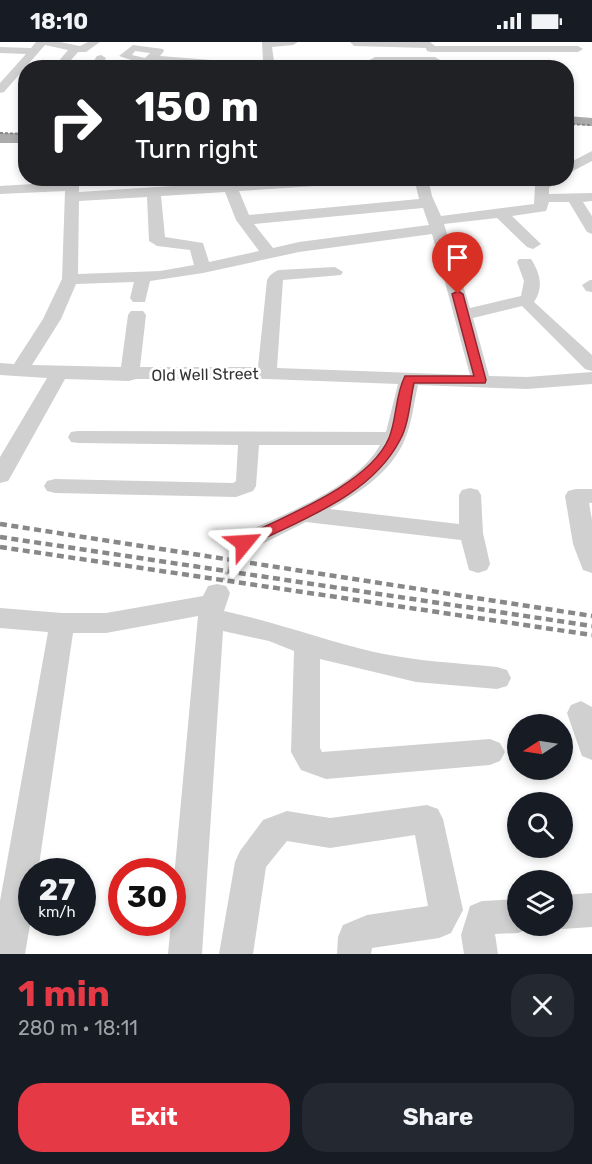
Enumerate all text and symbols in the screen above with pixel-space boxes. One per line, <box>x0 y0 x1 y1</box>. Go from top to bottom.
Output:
text: 18:10 <box>30 8 88 35</box>
text: 150 m <box>135 82 259 132</box>
icon: right <box>36 84 114 162</box>
text: Turn right <box>135 133 258 165</box>
pin <box>432 232 483 294</box>
icon: arrive <box>441 241 474 274</box>
street label: Old Well Street <box>151 364 259 385</box>
position arrow <box>212 511 276 575</box>
north arrow <box>507 714 573 780</box>
map controls <box>507 714 573 936</box>
button: search <box>507 792 573 858</box>
speed limit sign: 30 <box>108 858 186 936</box>
button: layers <box>507 870 573 936</box>
text: 27 <box>39 872 75 908</box>
text: km/h <box>38 903 76 921</box>
text: 1 min <box>18 972 110 1015</box>
button: close <box>511 974 574 1037</box>
text: 280 m · 18:11 <box>18 1016 138 1040</box>
button: Exit <box>18 1083 290 1152</box>
button: Share <box>302 1083 574 1152</box>

